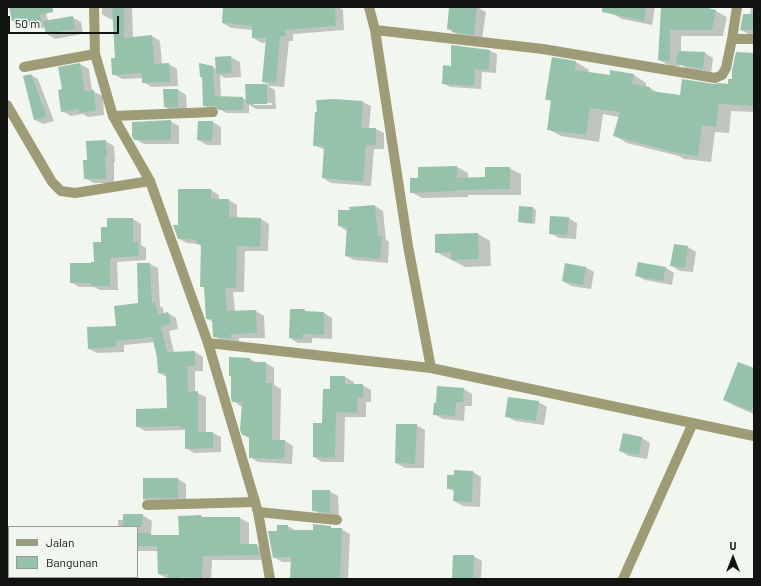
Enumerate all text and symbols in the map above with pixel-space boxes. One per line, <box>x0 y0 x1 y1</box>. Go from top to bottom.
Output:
scale bar <box>10 8 121 34</box>
text: 50 m <box>15 16 40 30</box>
legend <box>8 526 138 578</box>
text: Jalan <box>46 535 74 549</box>
north arrow <box>713 538 753 578</box>
text: U <box>730 539 736 552</box>
text: Bangunan <box>46 555 98 569</box>

